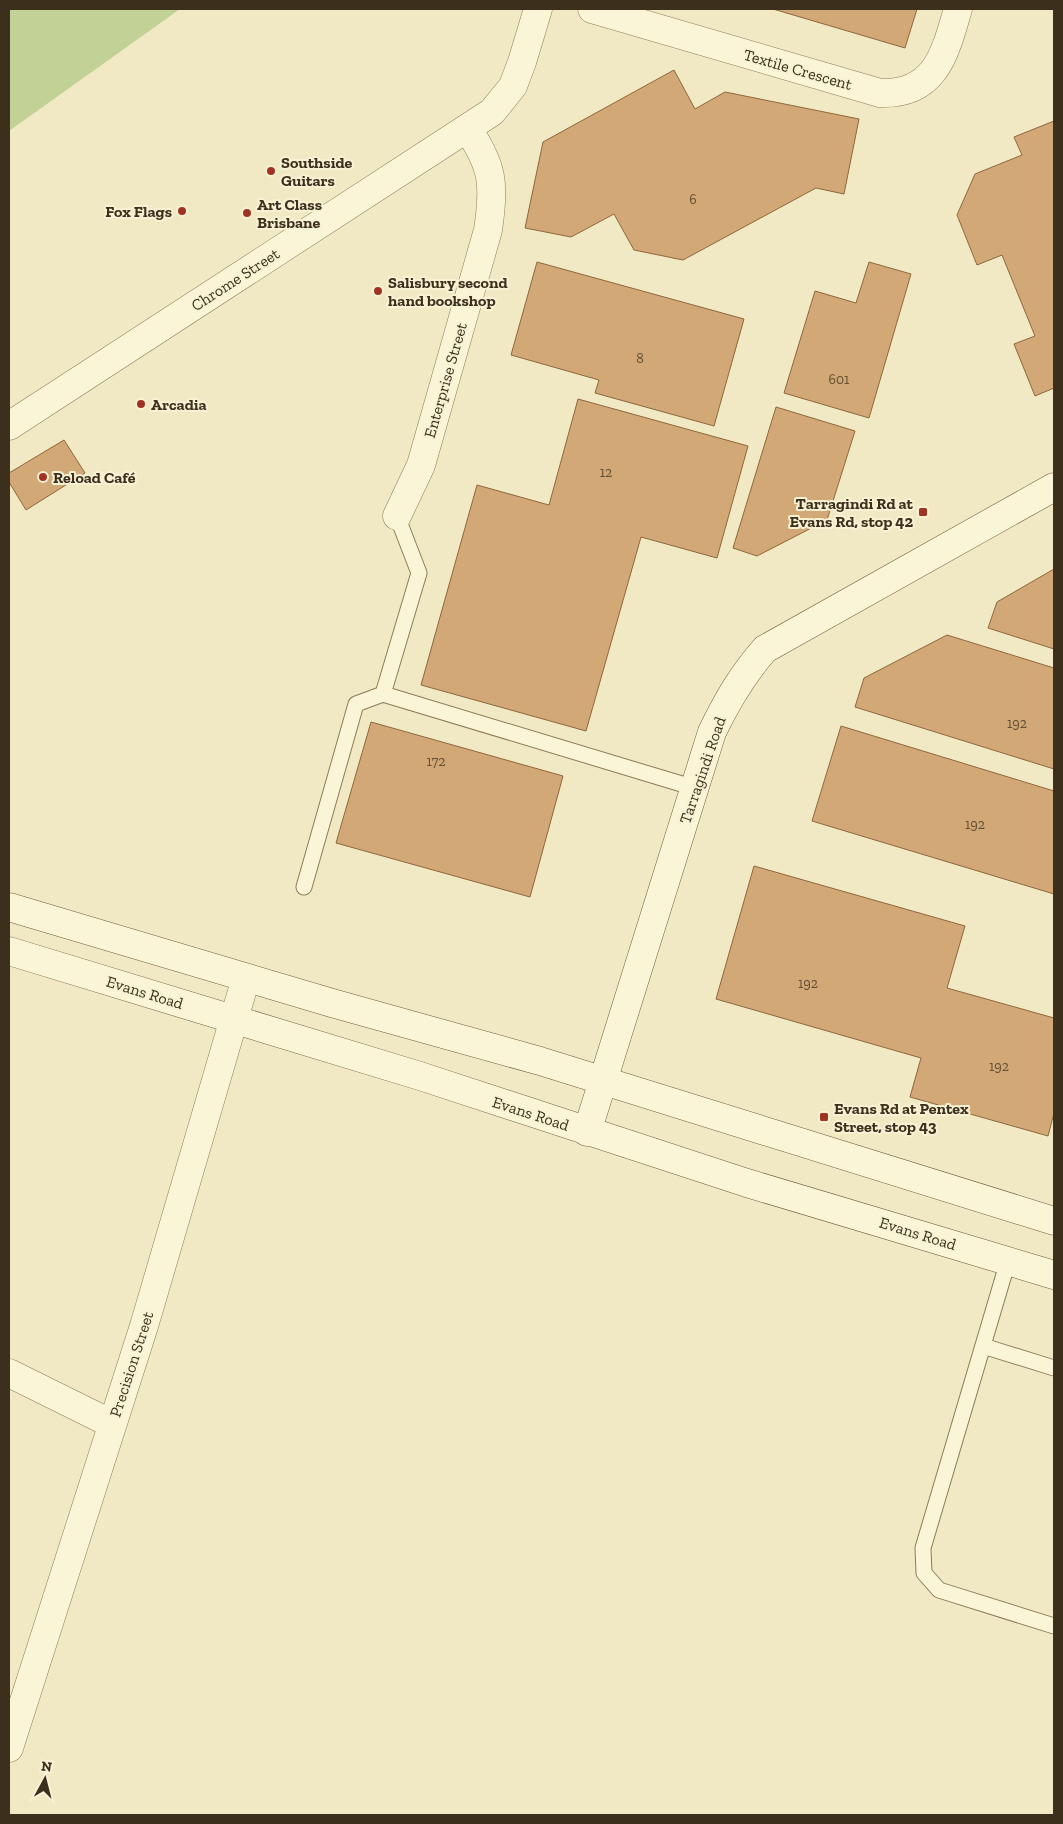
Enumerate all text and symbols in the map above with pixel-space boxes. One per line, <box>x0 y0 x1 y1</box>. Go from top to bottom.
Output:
street label: Textile Crescent <box>741 45 854 94</box>
place label: Southside Guitars <box>281 153 353 190</box>
marker: Southside Guitars <box>265 165 277 177</box>
house number: 6 <box>689 191 697 208</box>
place label: Art Class Brisbane <box>257 195 322 232</box>
place label: Fox Flags <box>105 202 172 221</box>
marker: Fox Flags <box>176 205 188 217</box>
marker: Art Class Brisbane <box>241 207 253 219</box>
street label: Chrome Street <box>188 244 283 315</box>
place label: Salisbury second hand bookshop <box>388 273 508 310</box>
marker: Salisbury second hand bookshop <box>372 285 384 297</box>
street label: Enterprise Street <box>420 320 471 440</box>
house number: 8 <box>636 350 644 367</box>
house number: 601 <box>829 371 850 388</box>
place label: Arcadia <box>151 395 207 414</box>
marker: Arcadia <box>135 398 147 410</box>
house number: 12 <box>600 464 612 481</box>
place label: Reload Café <box>53 468 136 487</box>
marker: Reload Café <box>37 471 49 483</box>
place label: Tarragindi Rd at Evans Rd, stop 42 <box>790 494 914 531</box>
marker: Tarragindi Rd at Evans Rd, stop 42 <box>917 506 929 518</box>
street label: Tarragindi Road <box>675 714 730 826</box>
house number: 192 <box>1007 715 1027 732</box>
house number: 172 <box>427 753 445 770</box>
house number: 192 <box>965 816 985 833</box>
street label: Evans Road <box>104 972 186 1013</box>
house number: 192 <box>798 975 818 992</box>
house number: 192 <box>989 1058 1009 1075</box>
street label: Evans Road <box>490 1092 572 1135</box>
place label: Evans Rd at Pentex Street, stop 43 <box>834 1099 969 1136</box>
marker: Evans Rd at Pentex Street, stop 43 <box>818 1111 830 1123</box>
street label: Evans Road <box>877 1213 959 1254</box>
street label: Precision Street <box>105 1309 158 1419</box>
north arrow <box>20 1754 70 1804</box>
text: N <box>40 1758 53 1776</box>

